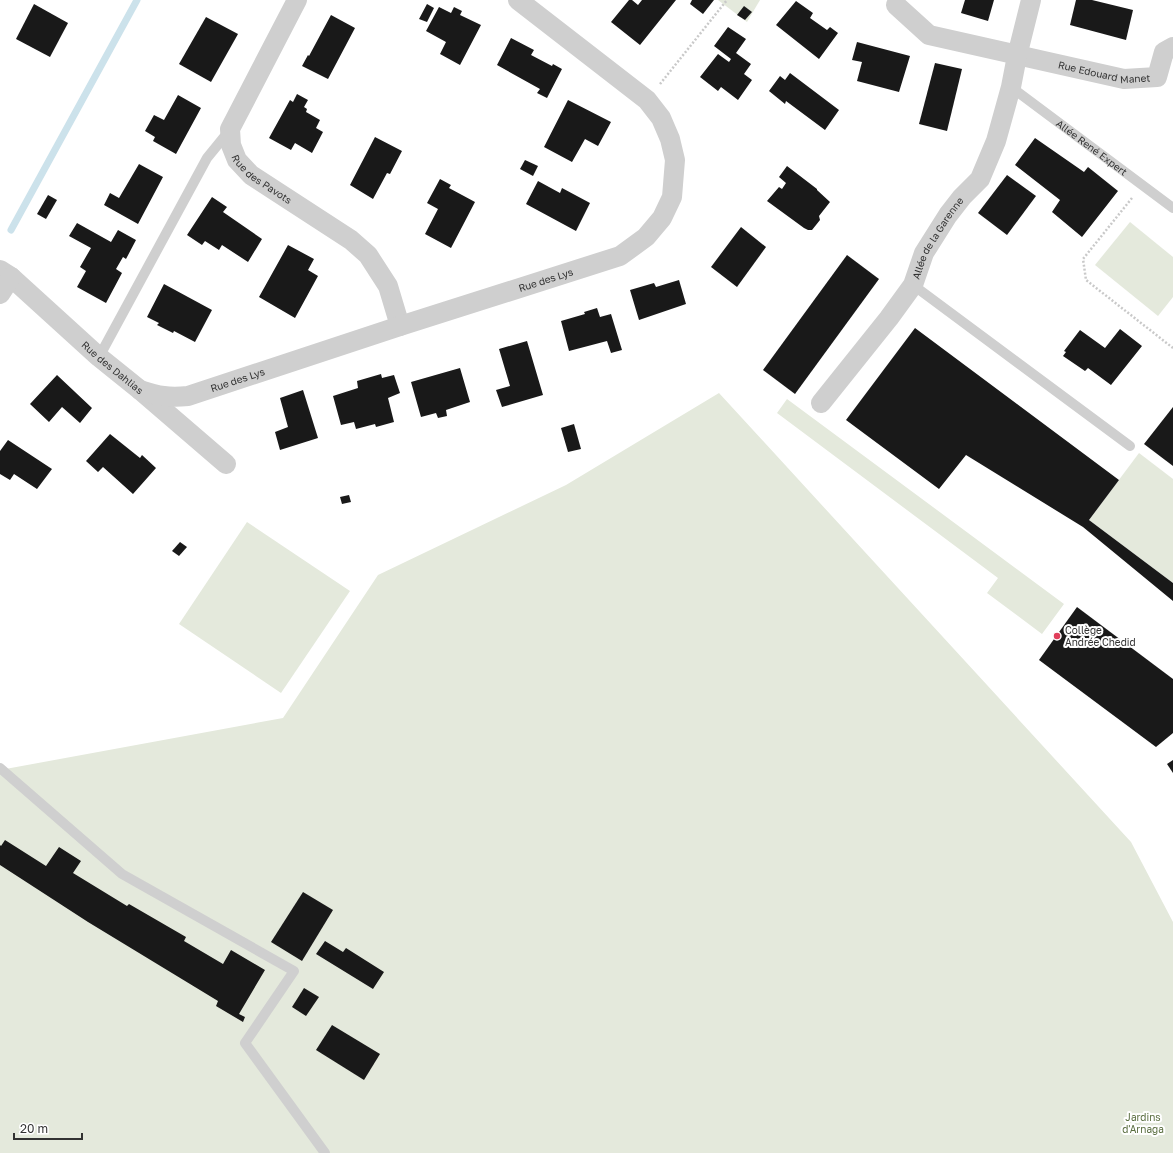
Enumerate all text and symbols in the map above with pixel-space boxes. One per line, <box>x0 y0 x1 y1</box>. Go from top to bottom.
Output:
street label: Rue Edouard Manet <box>1057 58 1151 85</box>
street label: Allée René Expert <box>1054 117 1130 178</box>
street label: Rue des Pavots <box>229 153 294 206</box>
street label: Allée de la Garenne <box>910 194 966 281</box>
street label: Rue des Lys <box>517 265 575 294</box>
street label: Rue des Dahlias <box>79 338 146 396</box>
street label: Rue des Lys <box>209 365 266 394</box>
place label: Collège Andrée Chedid <box>1065 624 1136 648</box>
marker: Collège Andrée Chedid <box>1052 631 1062 641</box>
park label: Jardins d'Arnaga <box>1122 1111 1164 1135</box>
scale bar <box>14 1115 82 1141</box>
text: 20 m <box>20 1121 48 1136</box>

